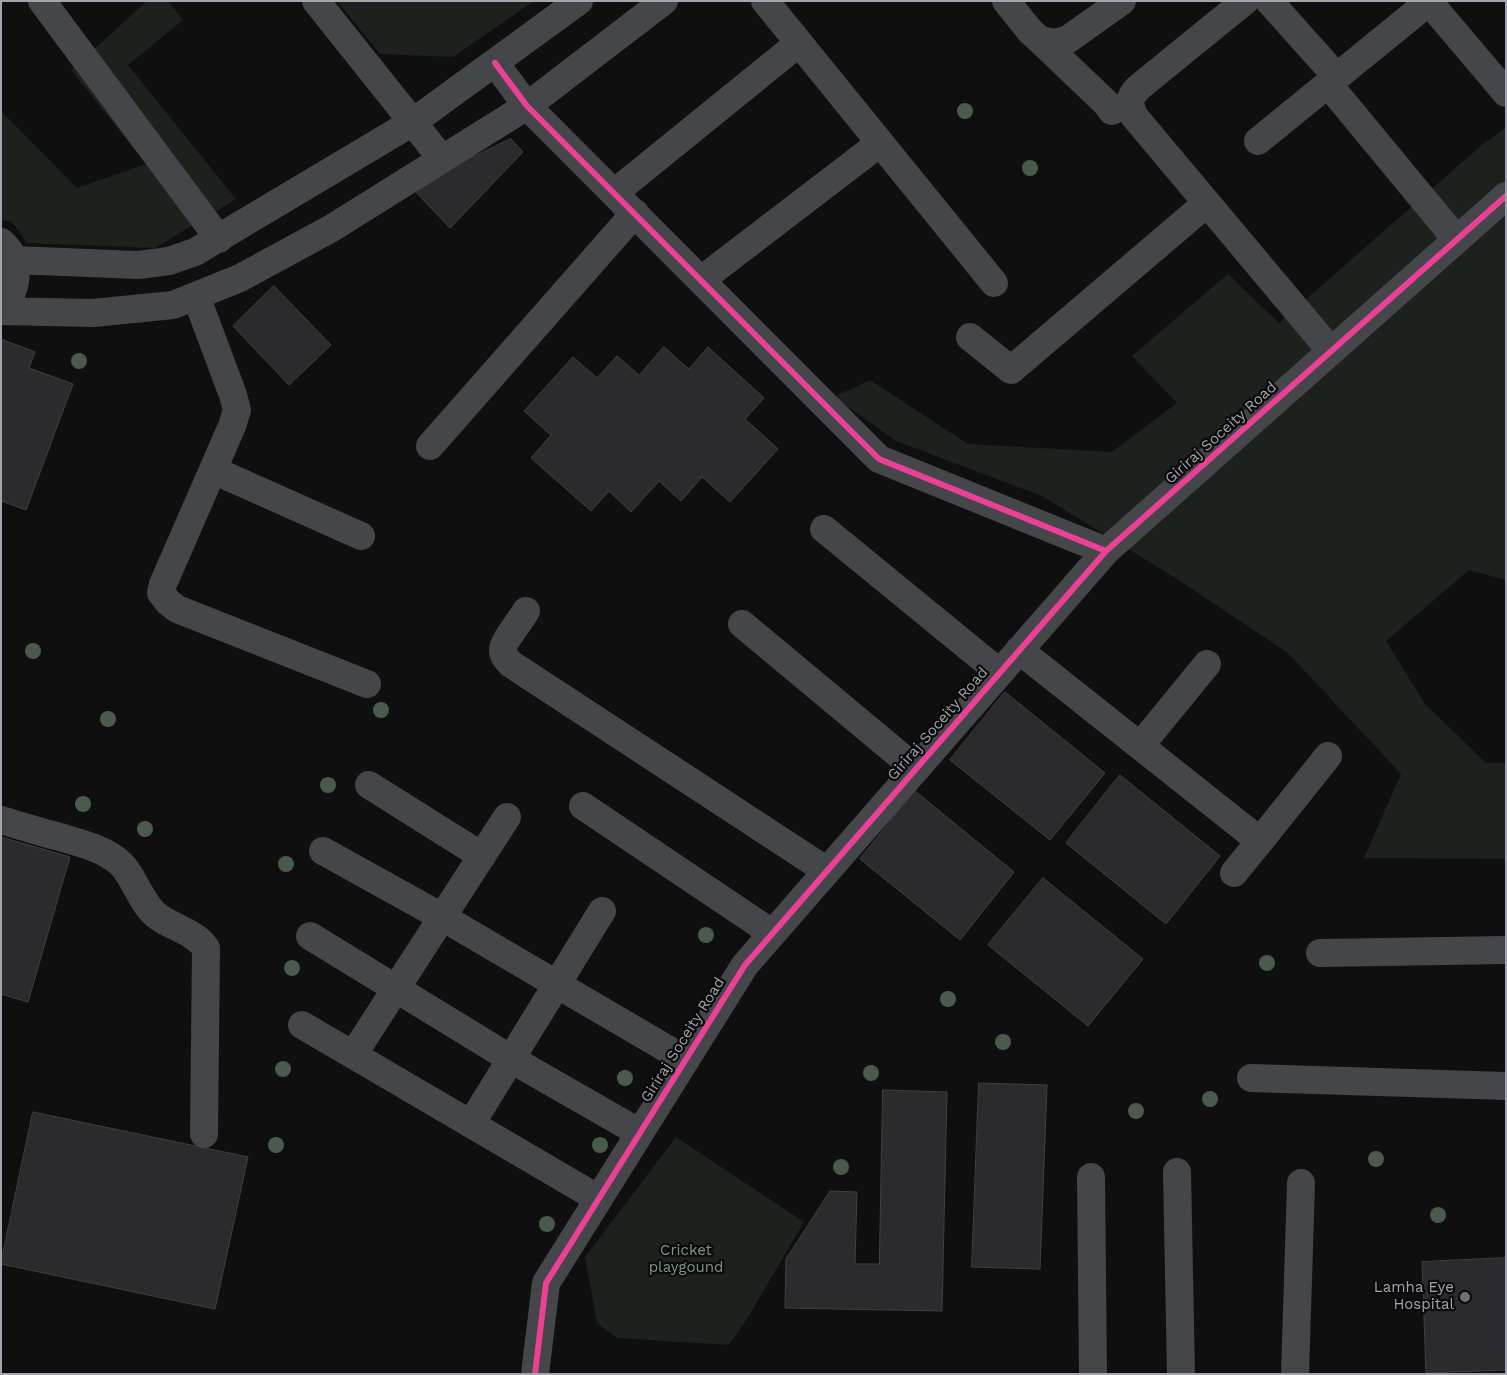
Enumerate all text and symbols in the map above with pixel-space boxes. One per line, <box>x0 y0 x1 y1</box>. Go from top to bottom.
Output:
street label: Giriraj Soceity Road <box>1162 378 1280 488</box>
street label: Giriraj Soceity Road <box>884 664 992 784</box>
street label: Giriraj Soceity Road <box>637 974 729 1106</box>
park label: Cricket playgound <box>649 1242 723 1277</box>
place label: Lamha Eye Hospital <box>1374 1279 1454 1314</box>
marker: Lamha Eye Hospital <box>1458 1290 1472 1304</box>

